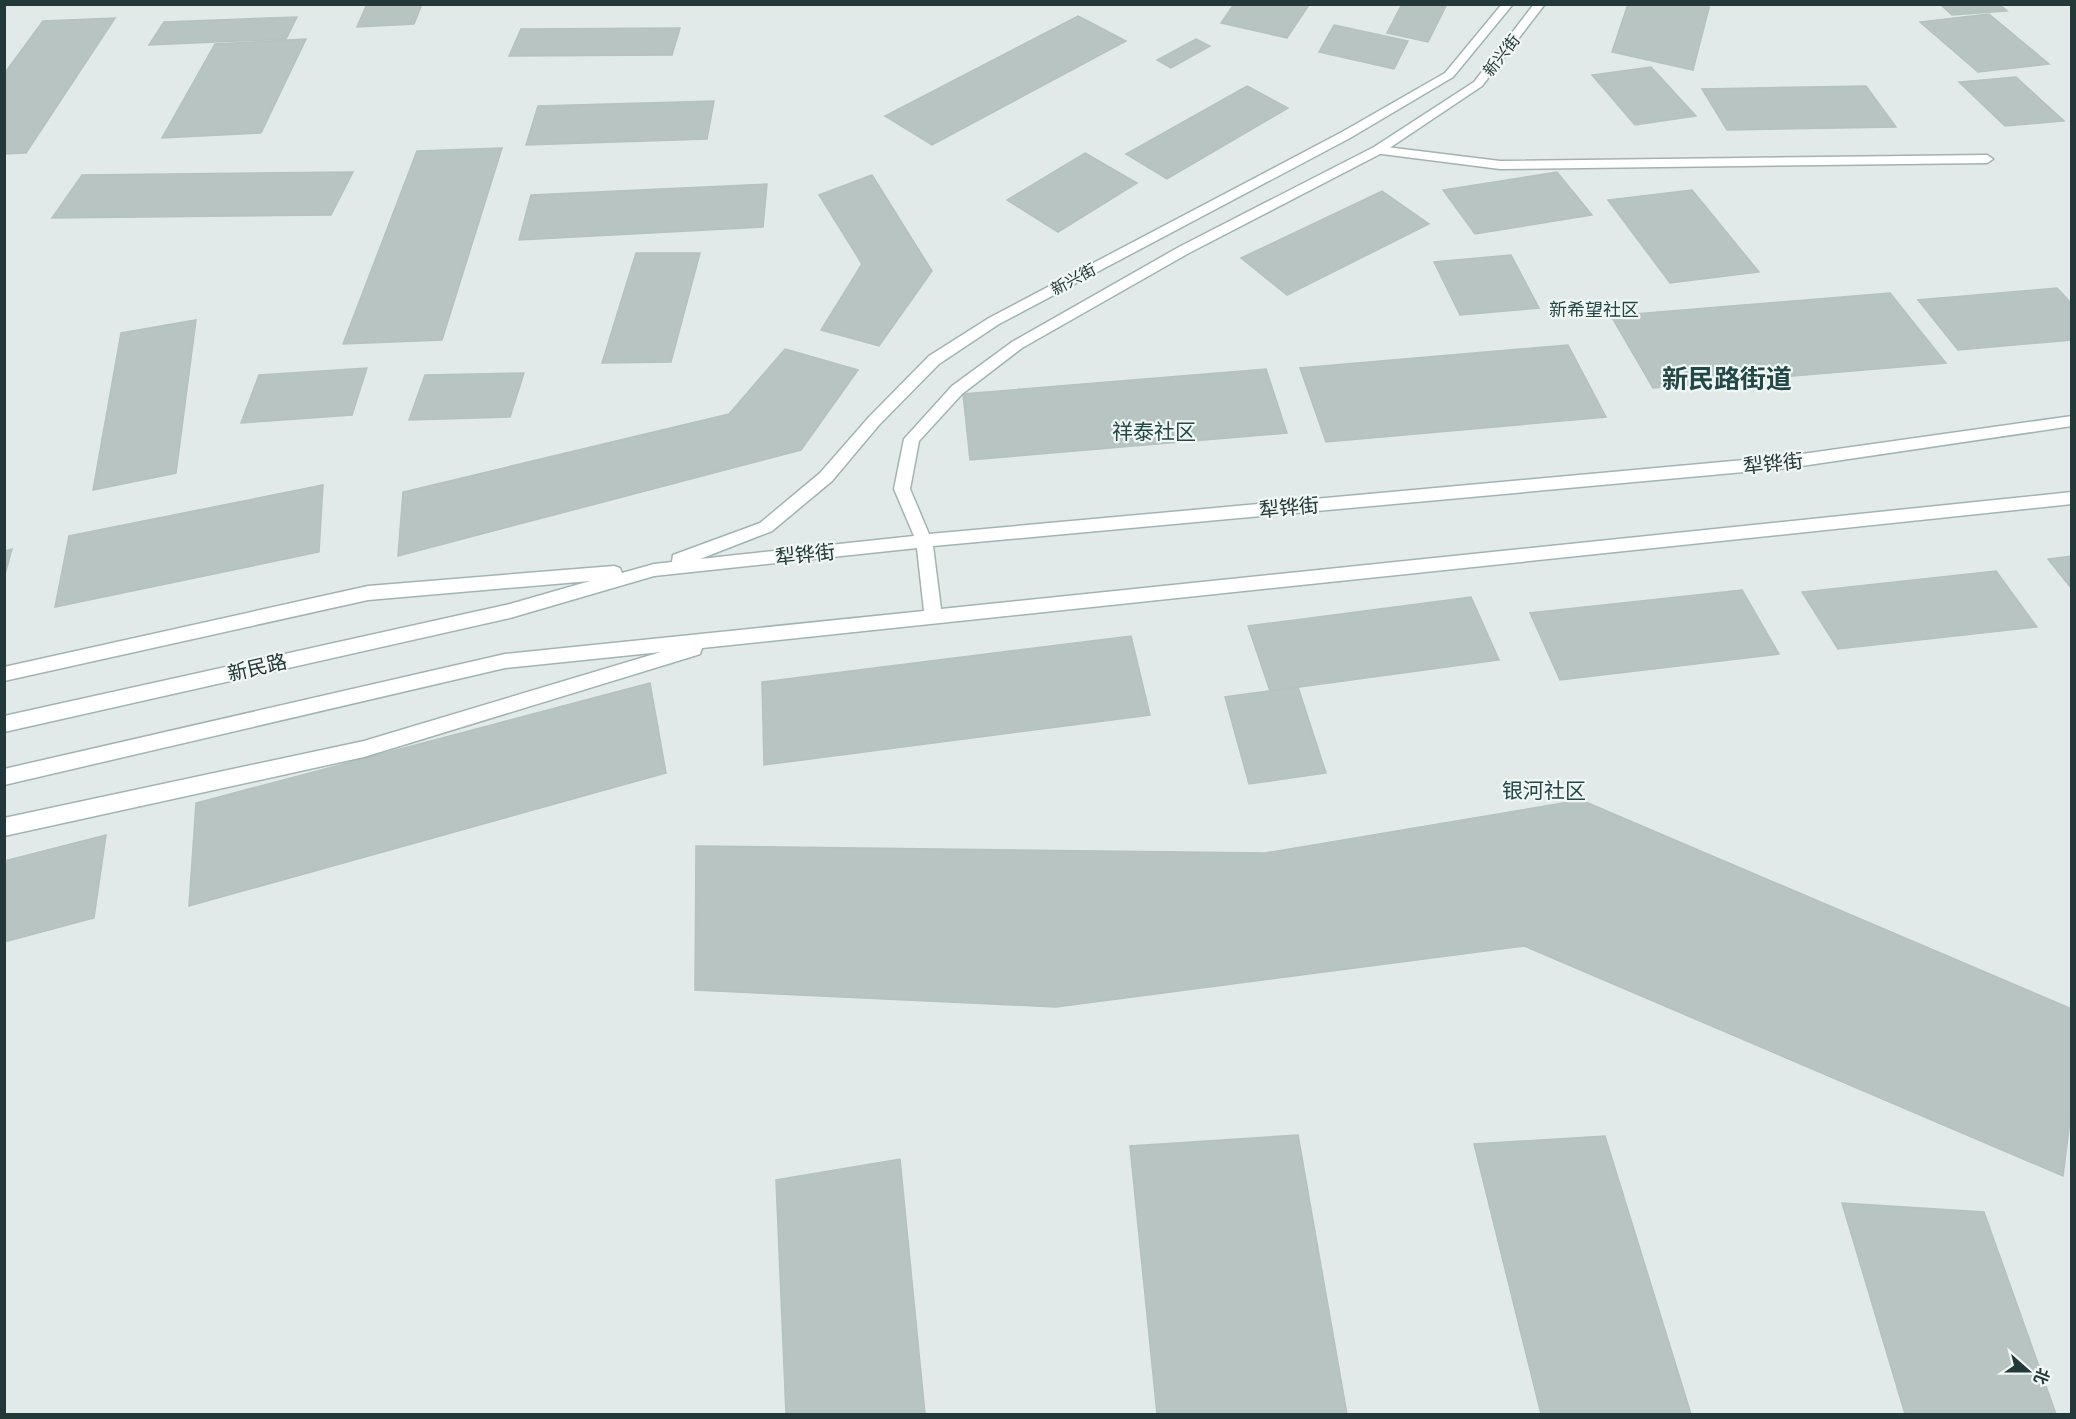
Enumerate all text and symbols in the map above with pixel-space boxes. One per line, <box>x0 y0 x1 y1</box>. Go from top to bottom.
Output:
street label: 新兴街 <box>1478 29 1524 81</box>
street label: 新兴街 <box>1047 258 1099 300</box>
district label: 新希望社区 <box>1549 297 1639 322</box>
district label: 新民路街道 <box>1662 361 1792 396</box>
district label: 祥泰社区 <box>1112 417 1196 446</box>
street label: 犁铧街 <box>1742 446 1804 480</box>
street label: 犁铧街 <box>1258 491 1320 523</box>
street label: 犁铧街 <box>774 537 836 571</box>
street label: 新民路 <box>225 647 289 687</box>
district label: 银河社区 <box>1502 776 1586 805</box>
north arrow <box>1998 1341 2058 1401</box>
text: 北 <box>2029 1365 2055 1388</box>

